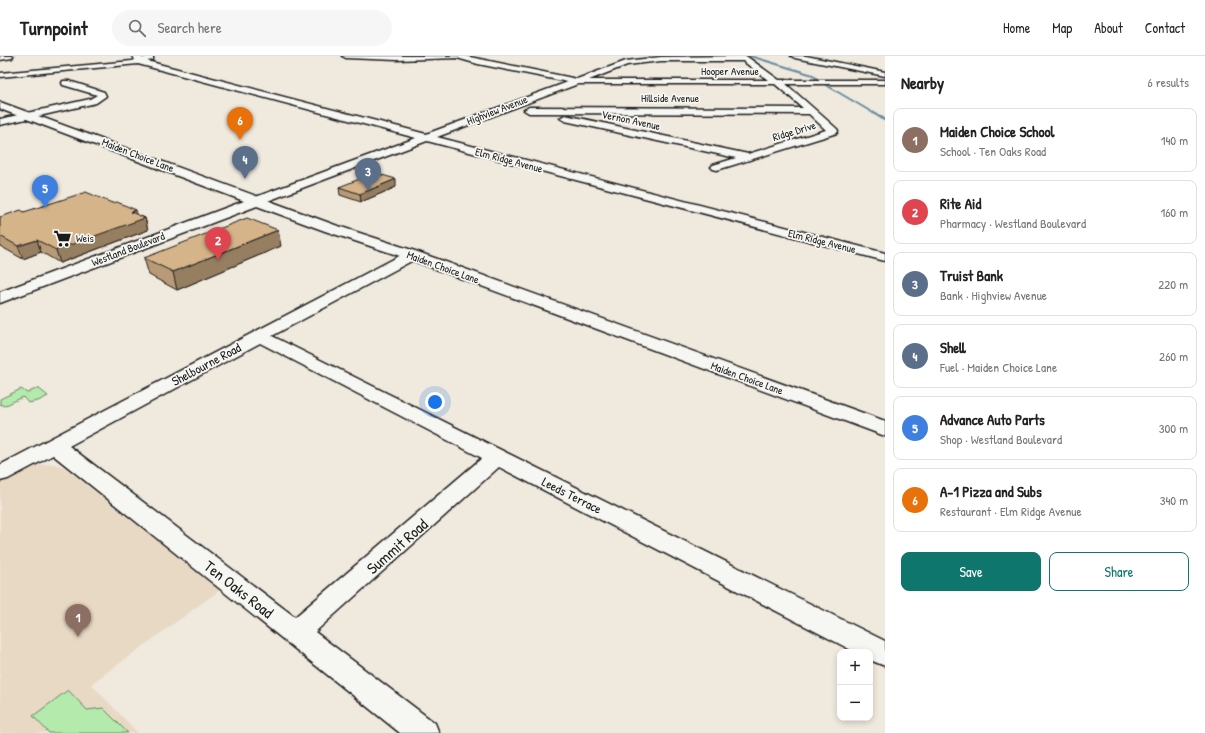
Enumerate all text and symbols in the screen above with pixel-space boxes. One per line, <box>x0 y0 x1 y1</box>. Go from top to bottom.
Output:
search box <box>112 10 392 46</box>
text: Turnpoint <box>20 15 88 41</box>
icon: search <box>126 17 148 39</box>
text: Search here <box>158 17 222 38</box>
text: Home <box>1003 18 1030 37</box>
text: Map <box>1052 18 1072 37</box>
text: About <box>1094 18 1123 37</box>
text: Contact <box>1145 18 1185 37</box>
street label: Hooper Avenue <box>701 64 759 78</box>
text: Nearby <box>901 71 944 94</box>
text: 6 results <box>1148 73 1189 91</box>
street label: Hillside Avenue <box>641 91 700 105</box>
street label: Highview Avenue <box>465 92 530 128</box>
pin: 6 <box>227 107 253 140</box>
street label: Vernon Avenue <box>600 107 662 133</box>
street label: Ridge Drive <box>771 118 818 144</box>
text: Maiden Choice School <box>940 121 1054 142</box>
text: 1 <box>913 131 917 149</box>
text: 140 m <box>1161 131 1188 149</box>
street label: Maiden Choice Lane <box>100 135 177 175</box>
text: School · Ten Oaks Road <box>940 142 1046 160</box>
street label: Elm Ridge Avenue <box>474 144 545 176</box>
pin: 4 <box>232 146 258 179</box>
pin: 3 <box>355 158 381 191</box>
pin: 5 <box>32 175 58 208</box>
text: Rite Aid <box>940 193 981 214</box>
text: 2 <box>912 203 918 221</box>
text: 160 m <box>1160 203 1188 221</box>
text: Pharmacy · Westland Boulevard <box>940 214 1086 232</box>
street label: Elm Ridge Avenue <box>787 226 858 256</box>
pin: 2 <box>205 227 231 260</box>
supermarket icon: Weis <box>53 228 73 248</box>
street label: Westland Boulevard <box>89 228 167 269</box>
place label: Weis <box>76 231 94 245</box>
street label: Maiden Choice Lane <box>405 247 482 287</box>
text: Truist Bank <box>940 265 1003 286</box>
text: 3 <box>912 275 918 293</box>
text: 220 m <box>1158 275 1188 293</box>
text: Bank · Highview Avenue <box>940 286 1047 304</box>
text: Shell <box>940 337 966 358</box>
street label: Shelbourne Road <box>168 338 244 390</box>
text: 4 <box>913 347 917 365</box>
text: 260 m <box>1159 347 1188 365</box>
street label: Maiden Choice Lane <box>709 358 786 398</box>
text: Fuel · Maiden Choice Lane <box>940 358 1057 376</box>
your location <box>425 392 445 412</box>
text: Advance Auto Parts <box>940 409 1045 430</box>
text: 5 <box>912 419 918 437</box>
text: 300 m <box>1159 419 1188 437</box>
text: Shop · Westland Boulevard <box>940 430 1062 448</box>
street label: Leeds Terrace <box>539 472 605 518</box>
text: A-1 Pizza and Subs <box>940 481 1042 502</box>
text: 6 <box>912 491 918 509</box>
text: 340 m <box>1160 491 1188 509</box>
text: Restaurant · Elm Ridge Avenue <box>940 502 1082 520</box>
street label: Summit Road <box>362 513 432 579</box>
button: Save <box>901 552 1041 591</box>
button: Share <box>1049 552 1189 591</box>
street label: Ten Oaks Road <box>200 555 278 623</box>
pin: 1 <box>65 604 91 637</box>
map controls <box>837 649 873 721</box>
button: + <box>837 649 873 685</box>
button: − <box>837 685 873 721</box>

